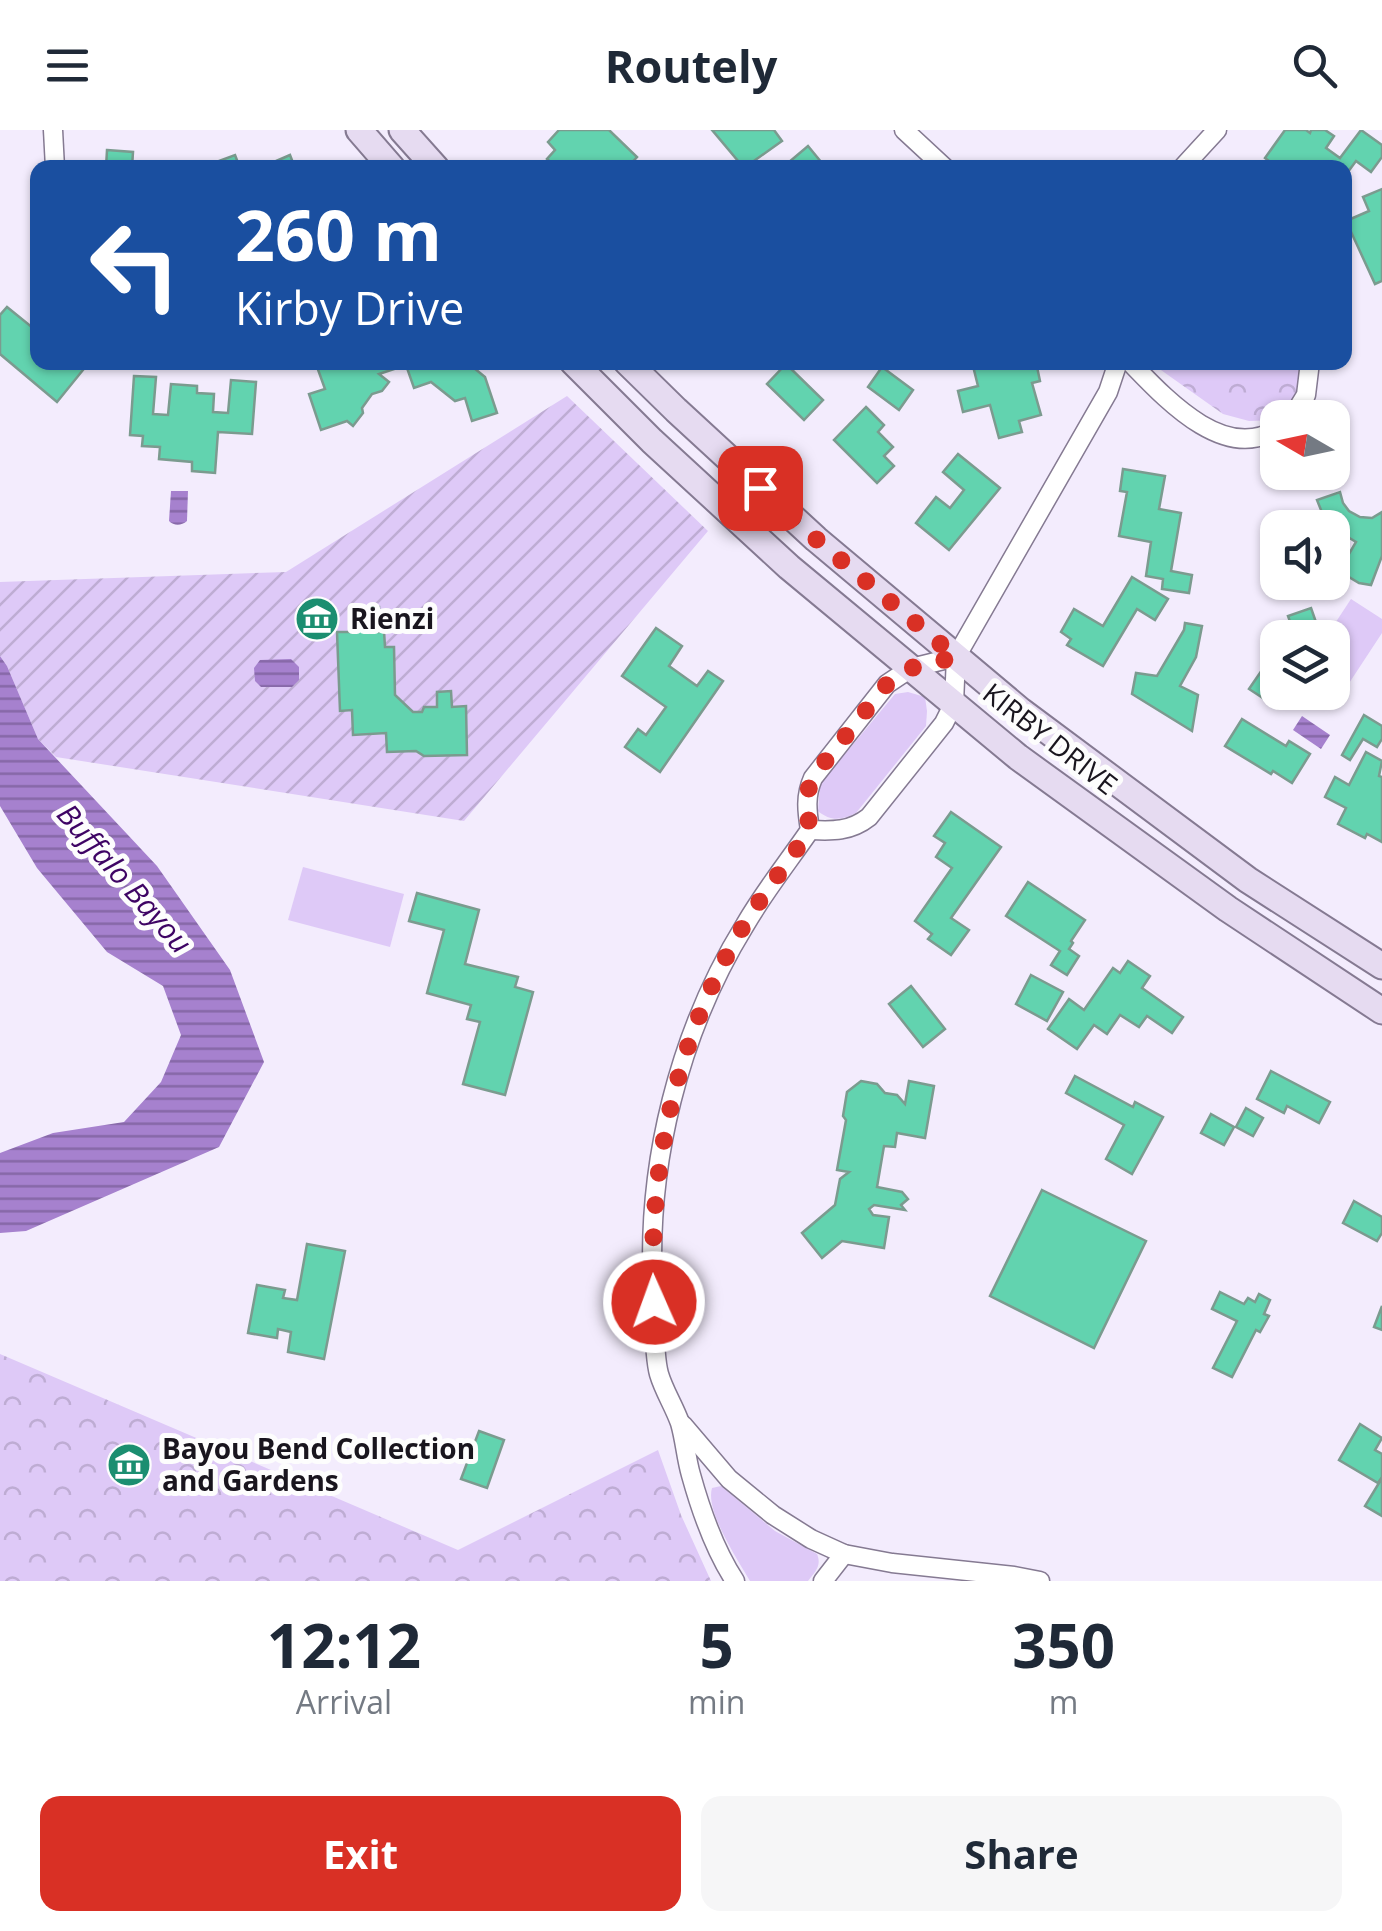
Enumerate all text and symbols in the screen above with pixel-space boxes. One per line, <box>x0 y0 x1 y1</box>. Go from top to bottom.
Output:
text: Routely <box>605 35 777 96</box>
icon: menu <box>40 38 95 93</box>
icon: search <box>1287 38 1342 93</box>
text: 260 m <box>235 186 442 282</box>
icon: left <box>70 200 200 330</box>
text: Kirby Drive <box>235 277 464 338</box>
north arrow <box>1260 400 1350 490</box>
map controls <box>1260 400 1350 710</box>
pin <box>718 446 803 531</box>
icon: arrive <box>733 461 788 516</box>
button: sound <box>1260 510 1350 600</box>
museum icon: Rienzi <box>294 596 340 642</box>
place label: Rienzi <box>350 599 434 637</box>
button: layers <box>1260 620 1350 710</box>
street label: KIRBY DRIVE <box>976 674 1126 803</box>
water label: Buffalo Bayou <box>49 794 202 962</box>
position arrow <box>602 1250 706 1354</box>
place label: Bayou Bend Collection and Gardens <box>162 1429 475 1499</box>
museum icon: Bayou Bend Collection and Gardens <box>106 1442 152 1488</box>
text: 12:12 <box>267 1604 421 1686</box>
text: 5 <box>700 1604 734 1686</box>
text: 350 <box>1012 1604 1115 1686</box>
text: Arrival <box>296 1680 392 1723</box>
text: min <box>688 1680 745 1723</box>
text: m <box>1049 1680 1078 1723</box>
button: Exit <box>40 1796 681 1911</box>
button: Share <box>701 1796 1342 1911</box>

